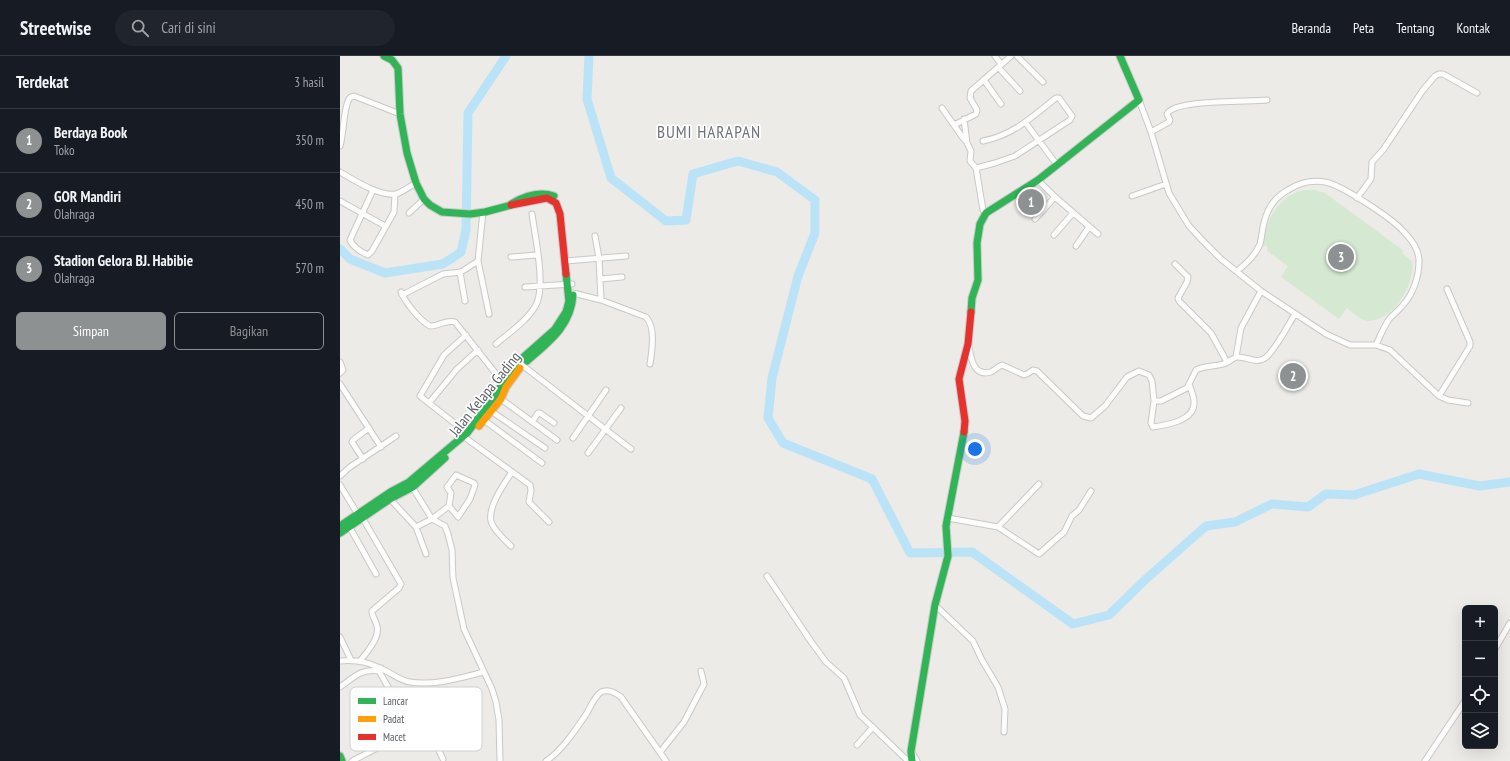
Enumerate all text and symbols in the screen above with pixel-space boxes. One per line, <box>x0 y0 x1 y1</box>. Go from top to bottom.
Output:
search box <box>115 10 395 46</box>
text: Streetwise <box>20 16 91 40</box>
icon: search <box>129 17 151 39</box>
text: Cari di sini <box>161 18 216 37</box>
text: Beranda <box>1291 19 1331 37</box>
text: Peta <box>1353 19 1374 37</box>
text: Tentang <box>1396 19 1435 37</box>
text: Kontak <box>1457 19 1490 37</box>
text: Terdekat <box>16 71 68 93</box>
text: 3 hasil <box>294 74 324 91</box>
district label: BUMI HARAPAN <box>657 121 761 143</box>
text: Berdaya Book <box>54 123 127 142</box>
text: 1 <box>26 132 32 149</box>
text: 350 m <box>295 132 324 149</box>
text: Toko <box>54 142 75 159</box>
text: GOR Mandiri <box>54 187 121 206</box>
pin: 1 <box>1018 187 1044 217</box>
text: 2 <box>26 196 32 213</box>
text: 450 m <box>295 196 324 213</box>
text: Olahraga <box>54 206 95 223</box>
pin: 3 <box>1328 242 1354 272</box>
text: Stadion Gelora BJ. Habibie <box>54 251 193 270</box>
text: 3 <box>26 260 32 277</box>
text: 570 m <box>295 260 324 277</box>
text: Olahraga <box>54 270 95 287</box>
button: Simpan <box>16 312 166 350</box>
button: Bagikan <box>174 312 324 350</box>
street label: Jalan Kelapa Gading <box>444 348 524 441</box>
pin: 2 <box>1280 361 1306 391</box>
your location <box>965 439 985 459</box>
map controls <box>1462 605 1498 749</box>
button: + <box>1462 605 1498 641</box>
button: − <box>1462 641 1498 677</box>
button: locate <box>1462 677 1498 713</box>
legend <box>350 687 482 751</box>
text: Lancar <box>383 694 408 708</box>
text: Padat <box>383 712 404 726</box>
button: layers <box>1462 713 1498 749</box>
text: Macet <box>383 730 406 744</box>

